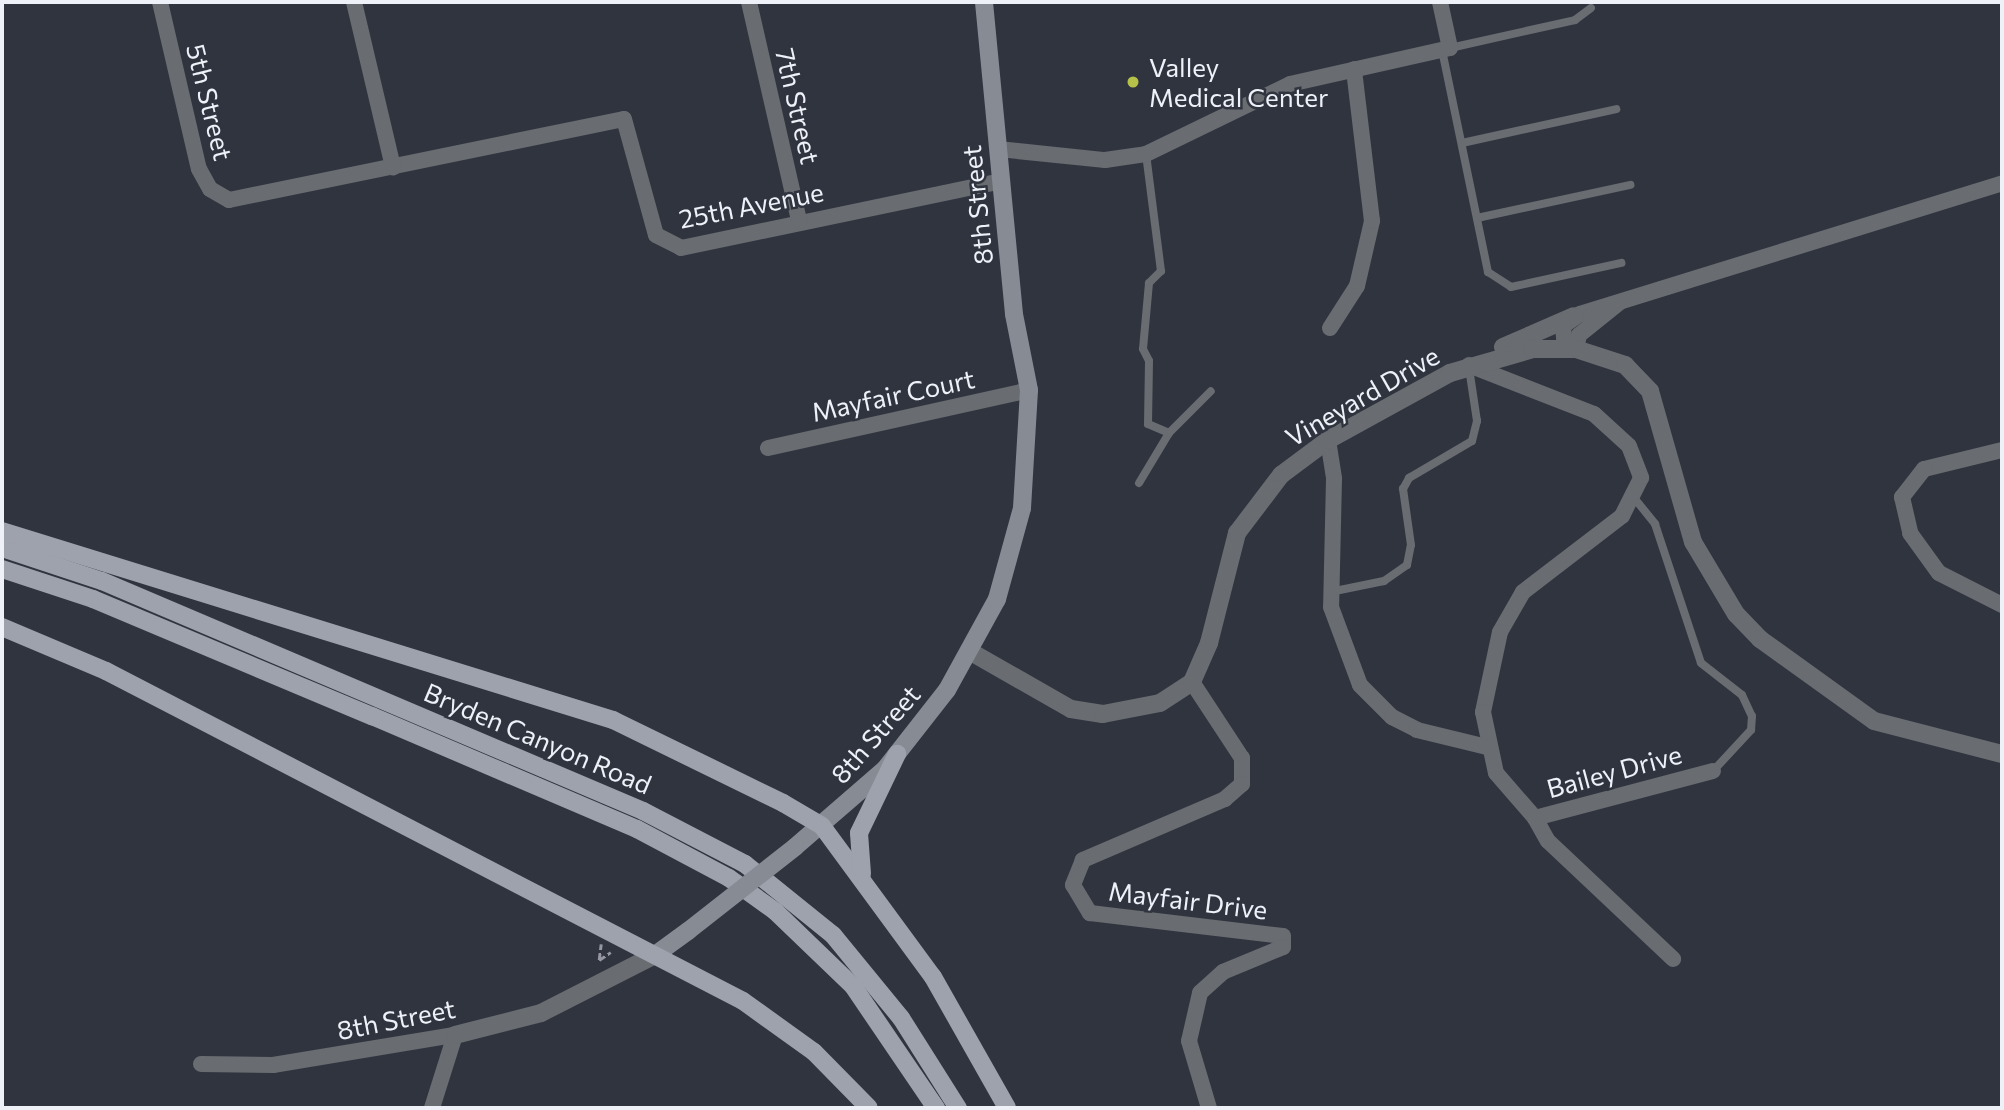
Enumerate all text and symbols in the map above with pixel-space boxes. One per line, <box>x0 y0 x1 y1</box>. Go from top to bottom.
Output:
street label: 5th Street <box>180 41 240 163</box>
street label: 7th Street <box>770 45 826 167</box>
place label: Valley Medical Center <box>1149 51 1328 112</box>
marker: Valley Medical Center <box>1123 72 1143 92</box>
street label: 8th Street <box>955 144 999 266</box>
street label: 25th Avenue <box>676 176 826 234</box>
street label: Vineyard Drive <box>1280 339 1444 453</box>
street label: Mayfair Court <box>809 362 977 428</box>
street label: Bryden Canyon Road <box>420 676 656 800</box>
street label: 8th Street <box>824 679 926 789</box>
street label: Bailey Drive <box>1543 738 1685 804</box>
street label: Mayfair Drive <box>1107 875 1269 925</box>
street label: 8th Street <box>334 992 458 1046</box>

